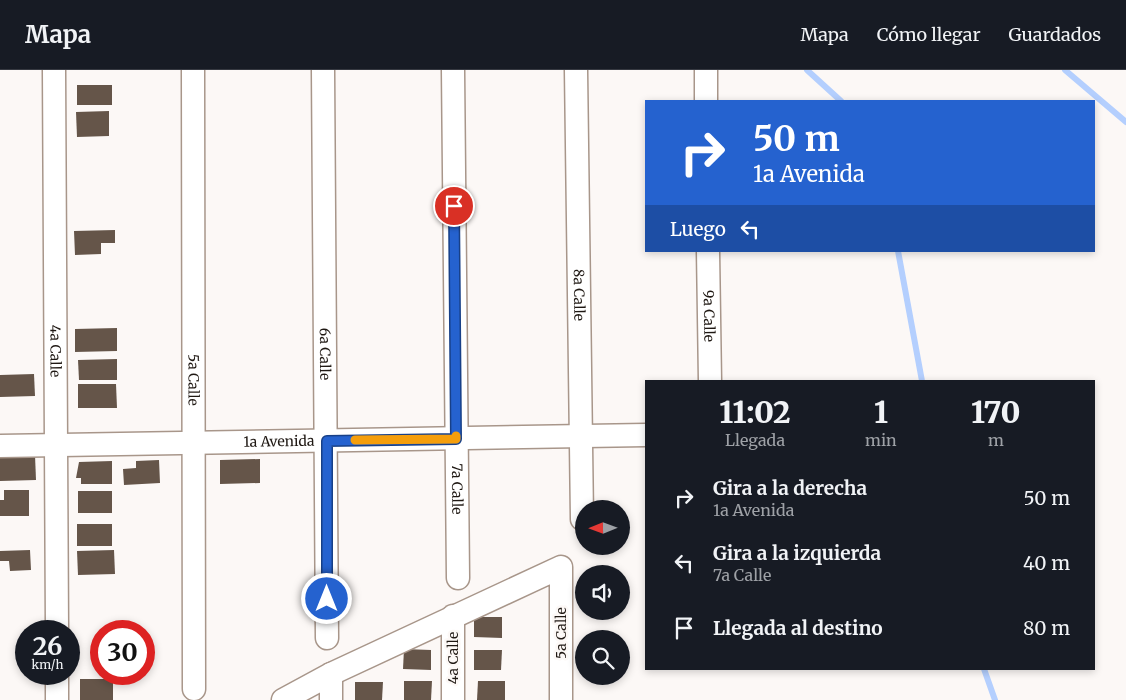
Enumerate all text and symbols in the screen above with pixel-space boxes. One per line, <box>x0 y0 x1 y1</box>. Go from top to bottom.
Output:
text: Mapa <box>25 19 91 50</box>
text: Mapa <box>800 23 849 46</box>
text: Cómo llegar <box>877 23 980 46</box>
text: Guardados <box>1008 23 1101 46</box>
text: 50 m <box>753 117 840 161</box>
icon: right <box>670 120 735 185</box>
text: 1a Avenida <box>753 160 865 188</box>
pin <box>433 185 475 227</box>
icon: arrive <box>440 192 468 220</box>
icon: left <box>736 215 764 243</box>
text: Luego <box>670 217 726 241</box>
street label: 8a Calle <box>570 269 588 321</box>
street label: 9a Calle <box>700 290 718 342</box>
street label: 4a Calle <box>46 325 65 377</box>
street label: 6a Calle <box>316 328 334 380</box>
street label: 5a Calle <box>184 354 203 406</box>
text: 11:02 <box>719 393 791 431</box>
text: 1 <box>874 393 888 431</box>
text: 170 <box>971 393 1021 431</box>
text: Llegada <box>725 430 785 450</box>
text: min <box>865 430 897 450</box>
text: m <box>988 430 1004 450</box>
street label: 1a Avenida <box>243 432 315 451</box>
street label: 7a Calle <box>448 463 466 515</box>
text: Gira a la derecha <box>713 476 867 500</box>
icon: right <box>670 484 698 512</box>
text: 50 m <box>1024 486 1070 510</box>
north arrow <box>575 500 630 555</box>
map controls <box>575 500 630 685</box>
text: 1a Avenida <box>713 500 794 520</box>
text: Gira a la izquierda <box>713 541 881 565</box>
icon: left <box>670 549 698 577</box>
text: 40 m <box>1023 551 1070 575</box>
button: sound <box>575 565 630 620</box>
text: 7a Calle <box>713 565 771 585</box>
position arrow <box>300 572 352 624</box>
street label: 5a Calle <box>552 607 570 659</box>
icon: arrive <box>670 614 698 642</box>
text: Llegada al destino <box>713 616 883 640</box>
text: 80 m <box>1023 616 1070 640</box>
speed limit sign: 30 <box>90 620 155 685</box>
text: 26 <box>33 630 62 662</box>
button: search <box>575 630 630 685</box>
street label: 4a Calle <box>444 632 462 684</box>
text: km/h <box>32 657 63 672</box>

